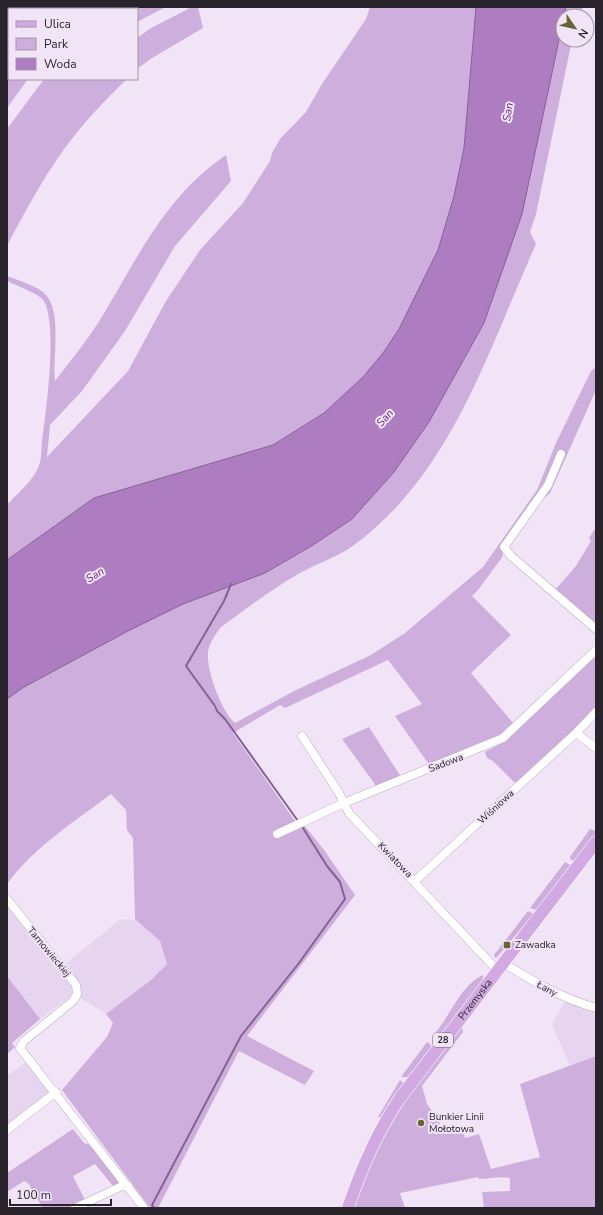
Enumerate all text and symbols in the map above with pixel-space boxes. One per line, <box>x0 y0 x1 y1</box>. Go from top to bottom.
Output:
legend <box>8 8 138 80</box>
north arrow <box>555 8 595 48</box>
text: Ulica <box>44 16 71 32</box>
text: N <box>574 26 591 41</box>
text: Park <box>44 36 69 52</box>
text: Woda <box>44 56 77 72</box>
water label: San <box>499 102 517 122</box>
water label: San <box>373 406 397 430</box>
water label: San <box>83 564 107 586</box>
street label: Sadowa <box>427 750 465 776</box>
street label: Wiśniowa <box>475 786 517 828</box>
street label: Kwiatowa <box>374 839 416 881</box>
street label: Tarnowieckiej <box>24 924 74 980</box>
place label: Zawadka <box>515 938 556 952</box>
marker: Zawadka <box>502 940 512 950</box>
street label: Przemyska <box>455 976 496 1023</box>
street label: Łany <box>533 977 561 1001</box>
road number: 28 <box>433 1033 453 1047</box>
place label: Bunkier Linii Mołotowa <box>429 1110 484 1136</box>
marker: Bunkier Linii Mołotowa <box>416 1118 426 1128</box>
scale bar <box>10 1181 111 1207</box>
text: 100 m <box>16 1187 51 1203</box>

